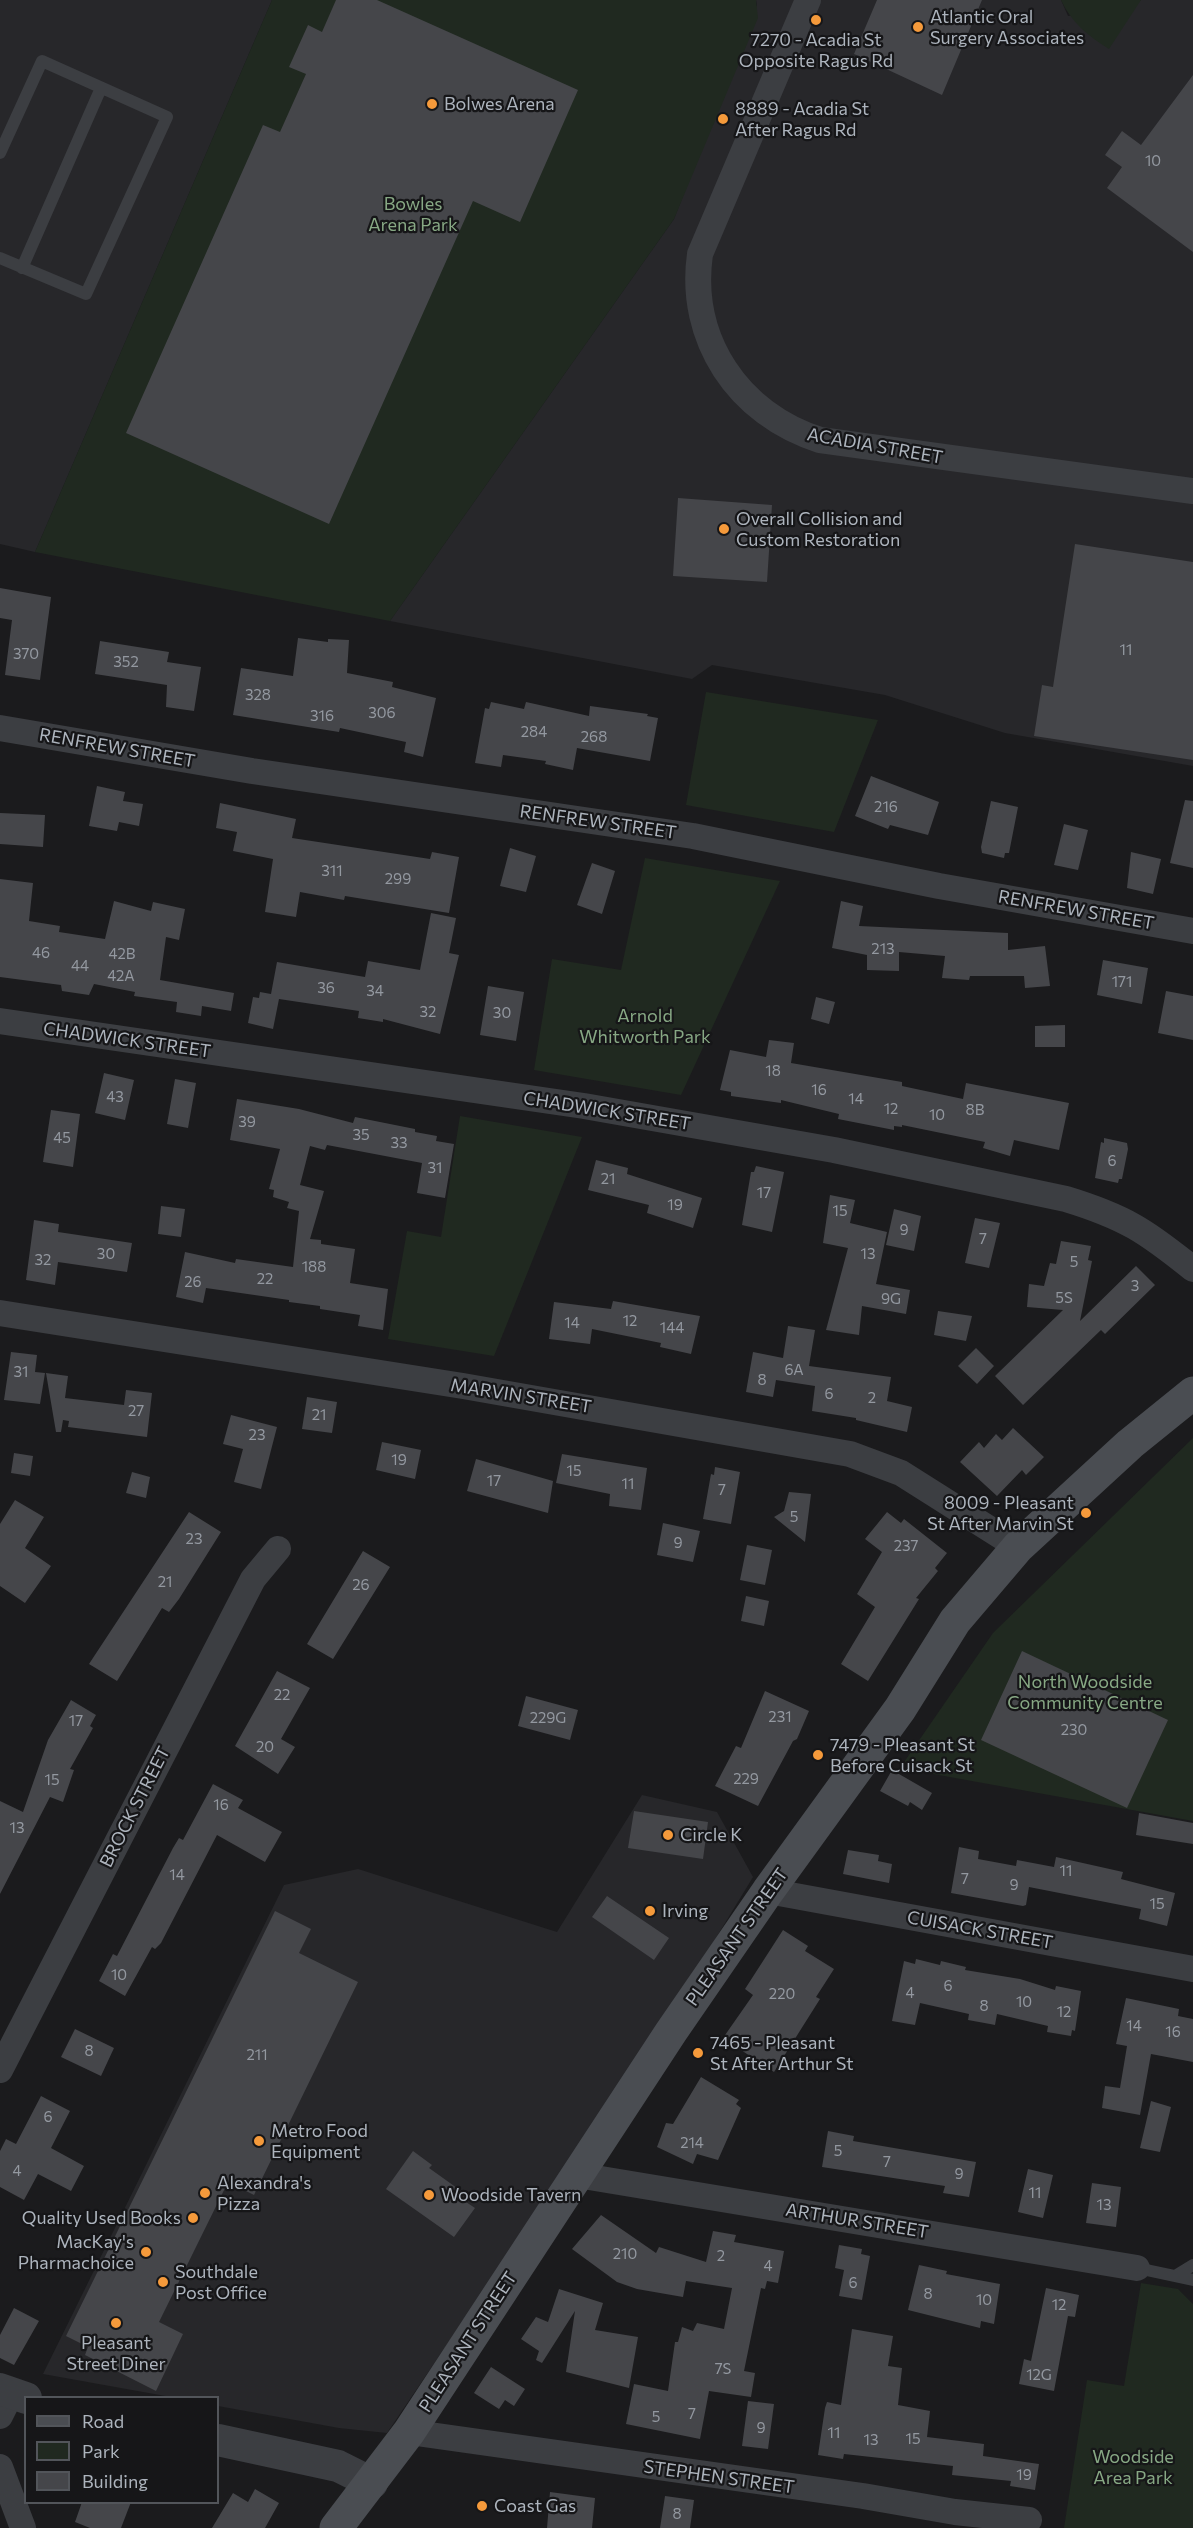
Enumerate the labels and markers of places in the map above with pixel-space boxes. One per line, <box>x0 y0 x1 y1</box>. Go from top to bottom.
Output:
place label: Atlantic Oral Surgery Associates <box>930 6 1084 48</box>
marker: 7270 - Acadia St Opposite Ragus Rd <box>809 13 823 27</box>
marker: Atlantic Oral Surgery Associates <box>911 20 925 34</box>
place label: 7270 - Acadia St Opposite Ragus Rd <box>739 29 893 72</box>
place label: Bolwes Arena <box>444 93 555 115</box>
marker: Bolwes Arena <box>425 97 439 111</box>
place label: 8889 - Acadia St After Ragus Rd <box>735 98 869 140</box>
marker: 8889 - Acadia St After Ragus Rd <box>716 112 730 126</box>
place label: Overall Collision and Custom Restoration <box>736 508 902 550</box>
marker: Overall Collision and Custom Restoration <box>717 522 731 536</box>
place label: 8009 - Pleasant St After Marvin St <box>927 1492 1074 1534</box>
marker: 8009 - Pleasant St After Marvin St <box>1079 1506 1093 1520</box>
place label: 7479 - Pleasant St Before Cuisack St <box>830 1734 975 1776</box>
marker: 7479 - Pleasant St Before Cuisack St <box>811 1748 825 1762</box>
place label: Circle K <box>680 1824 742 1846</box>
marker: Circle K <box>661 1828 675 1842</box>
place label: Irving <box>662 1900 708 1922</box>
marker: Irving <box>643 1904 657 1918</box>
place label: 7465 - Pleasant St After Arthur St <box>710 2032 854 2074</box>
marker: 7465 - Pleasant St After Arthur St <box>691 2046 705 2060</box>
place label: Metro Food Equipment <box>271 2120 368 2162</box>
marker: Metro Food Equipment <box>252 2134 266 2148</box>
place label: Alexandra's Pizza <box>217 2172 311 2214</box>
place label: Woodside Tavern <box>441 2184 581 2206</box>
marker: Alexandra's Pizza <box>198 2186 212 2200</box>
marker: Woodside Tavern <box>422 2188 436 2202</box>
place label: Quality Used Books <box>22 2207 181 2229</box>
marker: Quality Used Books <box>186 2211 200 2225</box>
place label: MacKay's Pharmachoice <box>18 2231 134 2274</box>
marker: MacKay's Pharmachoice <box>139 2245 153 2259</box>
place label: Southdale Post Office <box>175 2261 267 2304</box>
marker: Southdale Post Office <box>156 2275 170 2289</box>
marker: Pleasant Street Diner <box>109 2316 123 2330</box>
place label: Pleasant Street Diner <box>66 2332 166 2374</box>
place label: Coast Gas <box>494 2495 576 2517</box>
marker: Coast Gas <box>475 2499 489 2513</box>

